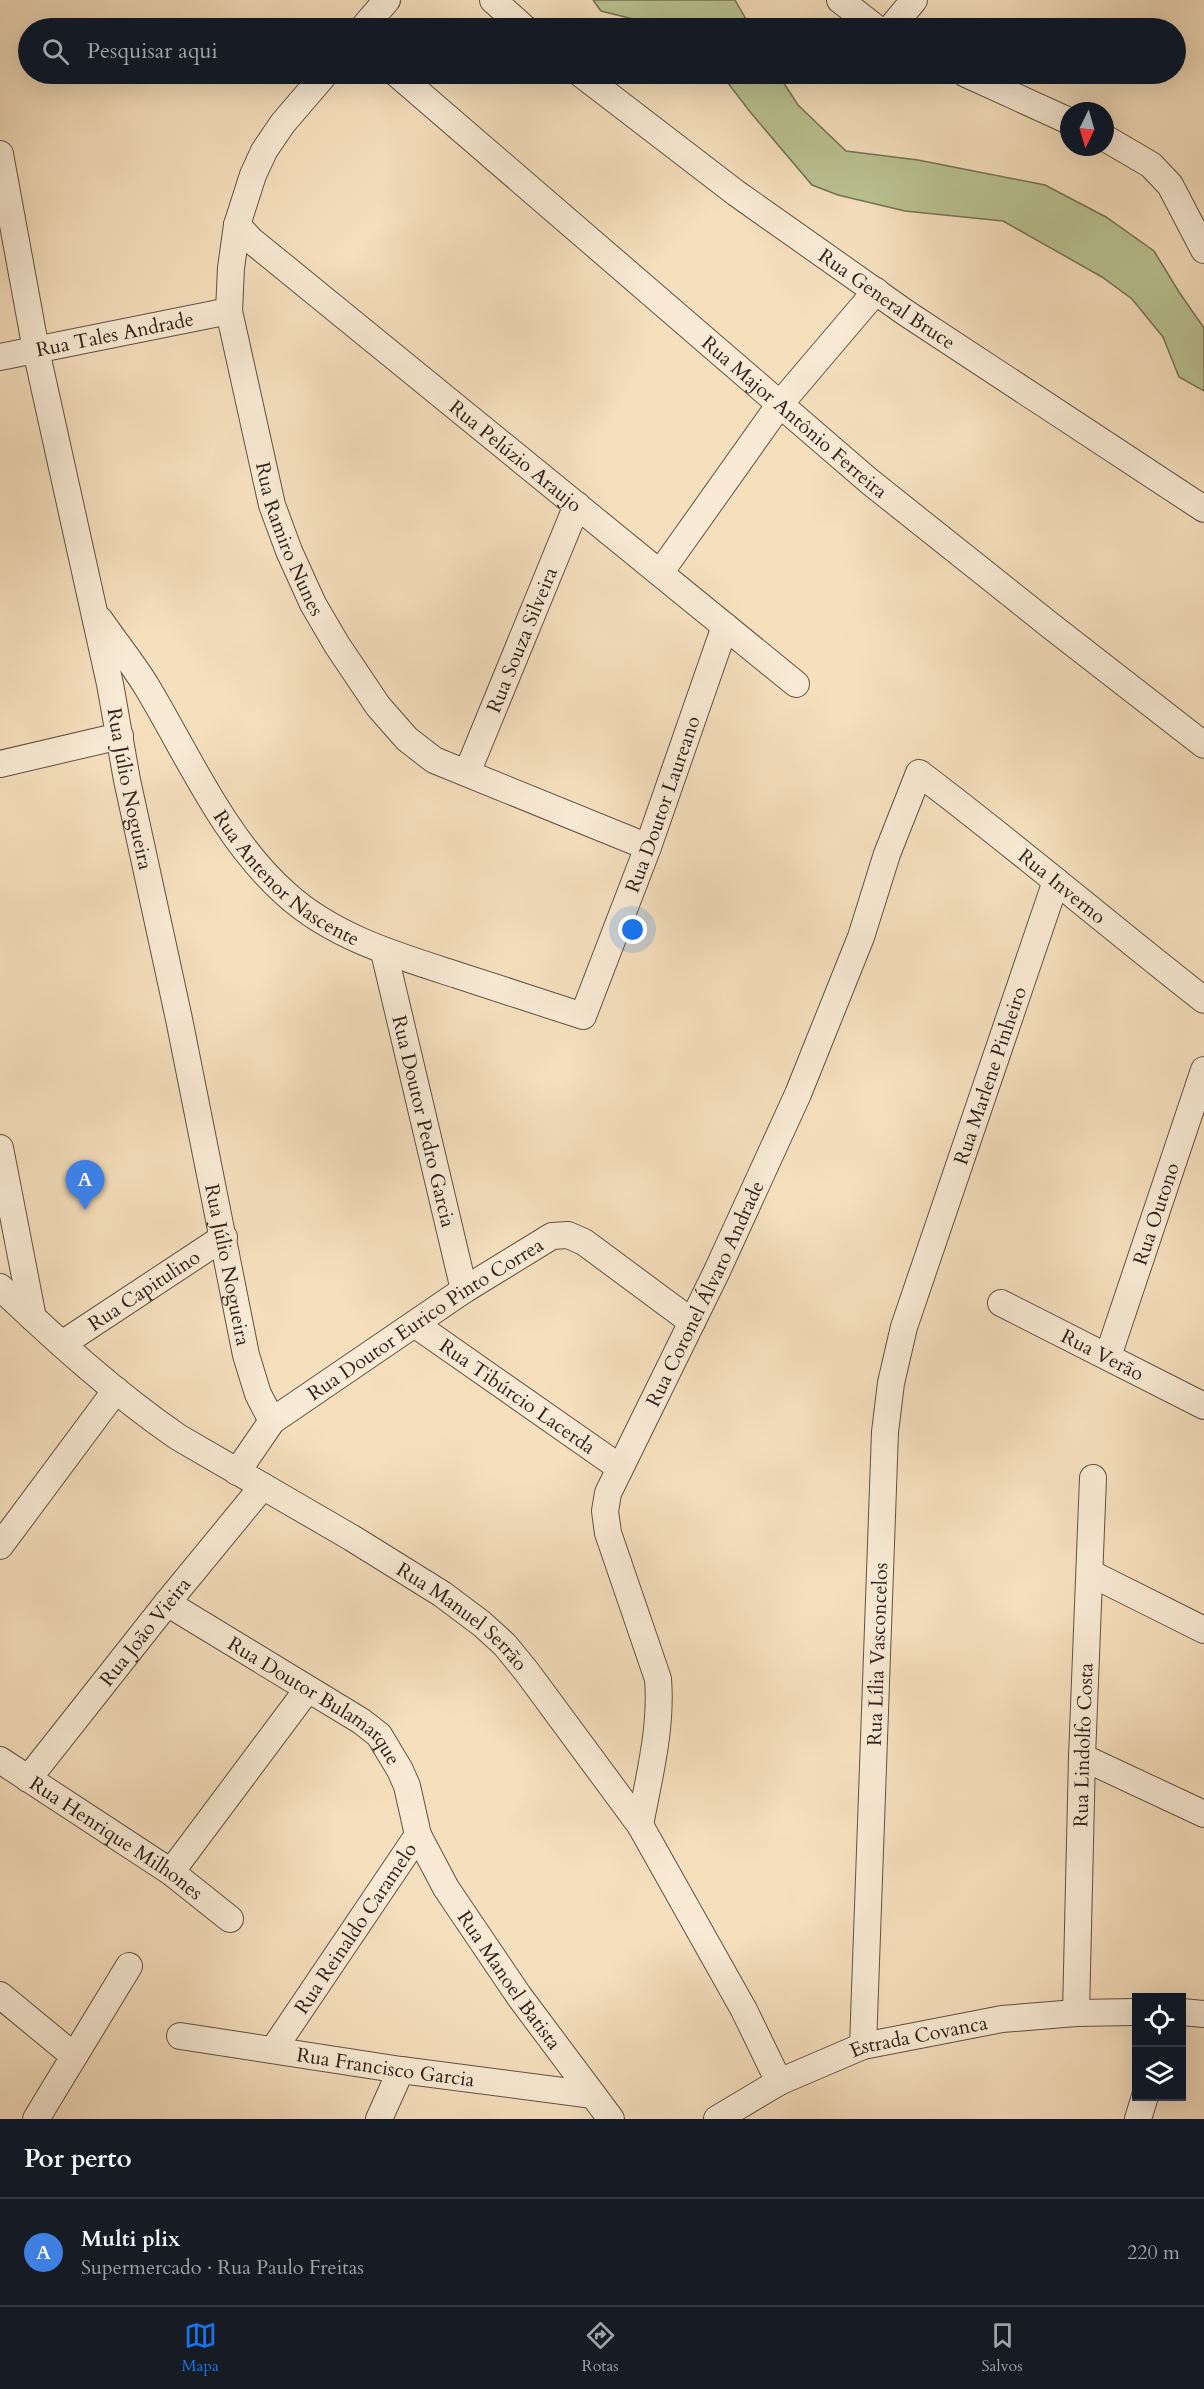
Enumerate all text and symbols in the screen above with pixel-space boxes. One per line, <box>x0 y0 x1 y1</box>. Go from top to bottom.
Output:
search box <box>18 18 1186 84</box>
icon: search <box>39 35 72 68</box>
text: Pesquisar aqui <box>87 36 218 66</box>
north arrow <box>1060 102 1114 156</box>
street label: Rua General Bruce <box>813 242 961 356</box>
street label: Rua Tales Andrade <box>34 305 196 363</box>
street label: Rua Major Antônio Ferreira <box>696 330 893 505</box>
street label: Rua Pelúzio Araujo <box>443 394 588 519</box>
street label: Rua Ramiro Nunes <box>249 459 330 621</box>
street label: Rua Souza Silveira <box>480 563 564 717</box>
street label: Rua Júlio Nogueira <box>100 706 159 872</box>
street label: Rua Doutor Laureano <box>619 712 707 896</box>
street label: Rua Antenor Nascente <box>207 805 364 952</box>
street label: Rua Inverno <box>1012 843 1112 930</box>
your location <box>618 915 647 944</box>
street label: Rua Marlene Pinheiro <box>947 983 1033 1168</box>
street label: Rua Doutor Pedro Garcia <box>385 1013 462 1230</box>
street label: Rua Outono <box>1126 1159 1186 1269</box>
pin: A <box>66 1160 104 1210</box>
street label: Rua Coronel Álvaro Andrade <box>639 1176 771 1411</box>
street label: Rua Júlio Nogueira <box>198 1182 257 1348</box>
street label: Rua Doutor Eurico Pinto Correa <box>302 1231 549 1407</box>
street label: Rua Capitulino <box>83 1243 206 1337</box>
street label: Rua Verão <box>1056 1323 1149 1387</box>
street label: Rua Tibúrcio Lacerda <box>434 1332 601 1461</box>
street label: Rua Manuel Serrão <box>391 1556 534 1677</box>
street label: Rua Lília Vasconcelos <box>861 1562 894 1746</box>
street label: Rua João Vieira <box>93 1571 197 1692</box>
street label: Rua Doutor Bulamarque <box>223 1630 407 1770</box>
street label: Rua Lindolfo Costa <box>1067 1662 1100 1828</box>
street label: Rua Henrique Milhones <box>24 1770 208 1906</box>
street label: Rua Reinaldo Caramelo <box>288 1837 423 2019</box>
street label: Rua Manoel Batista <box>451 1905 568 2055</box>
map controls <box>1132 1993 1186 2101</box>
button: locate <box>1132 1993 1186 2047</box>
street label: Estrada Covanca <box>845 2009 990 2064</box>
street label: Rua Francisco Garcia <box>295 2041 477 2094</box>
button: layers <box>1132 2047 1186 2101</box>
text: Por perto <box>24 2141 132 2176</box>
text: Multi plix <box>81 2224 180 2254</box>
text: A <box>36 2239 51 2266</box>
text: 220 m <box>1127 2239 1180 2266</box>
text: Supermercado · Rua Paulo Freitas <box>81 2254 364 2281</box>
tab: Mapa <box>181 2319 219 2377</box>
tab: Rotas <box>582 2319 619 2377</box>
tab: Salvos <box>981 2319 1023 2377</box>

